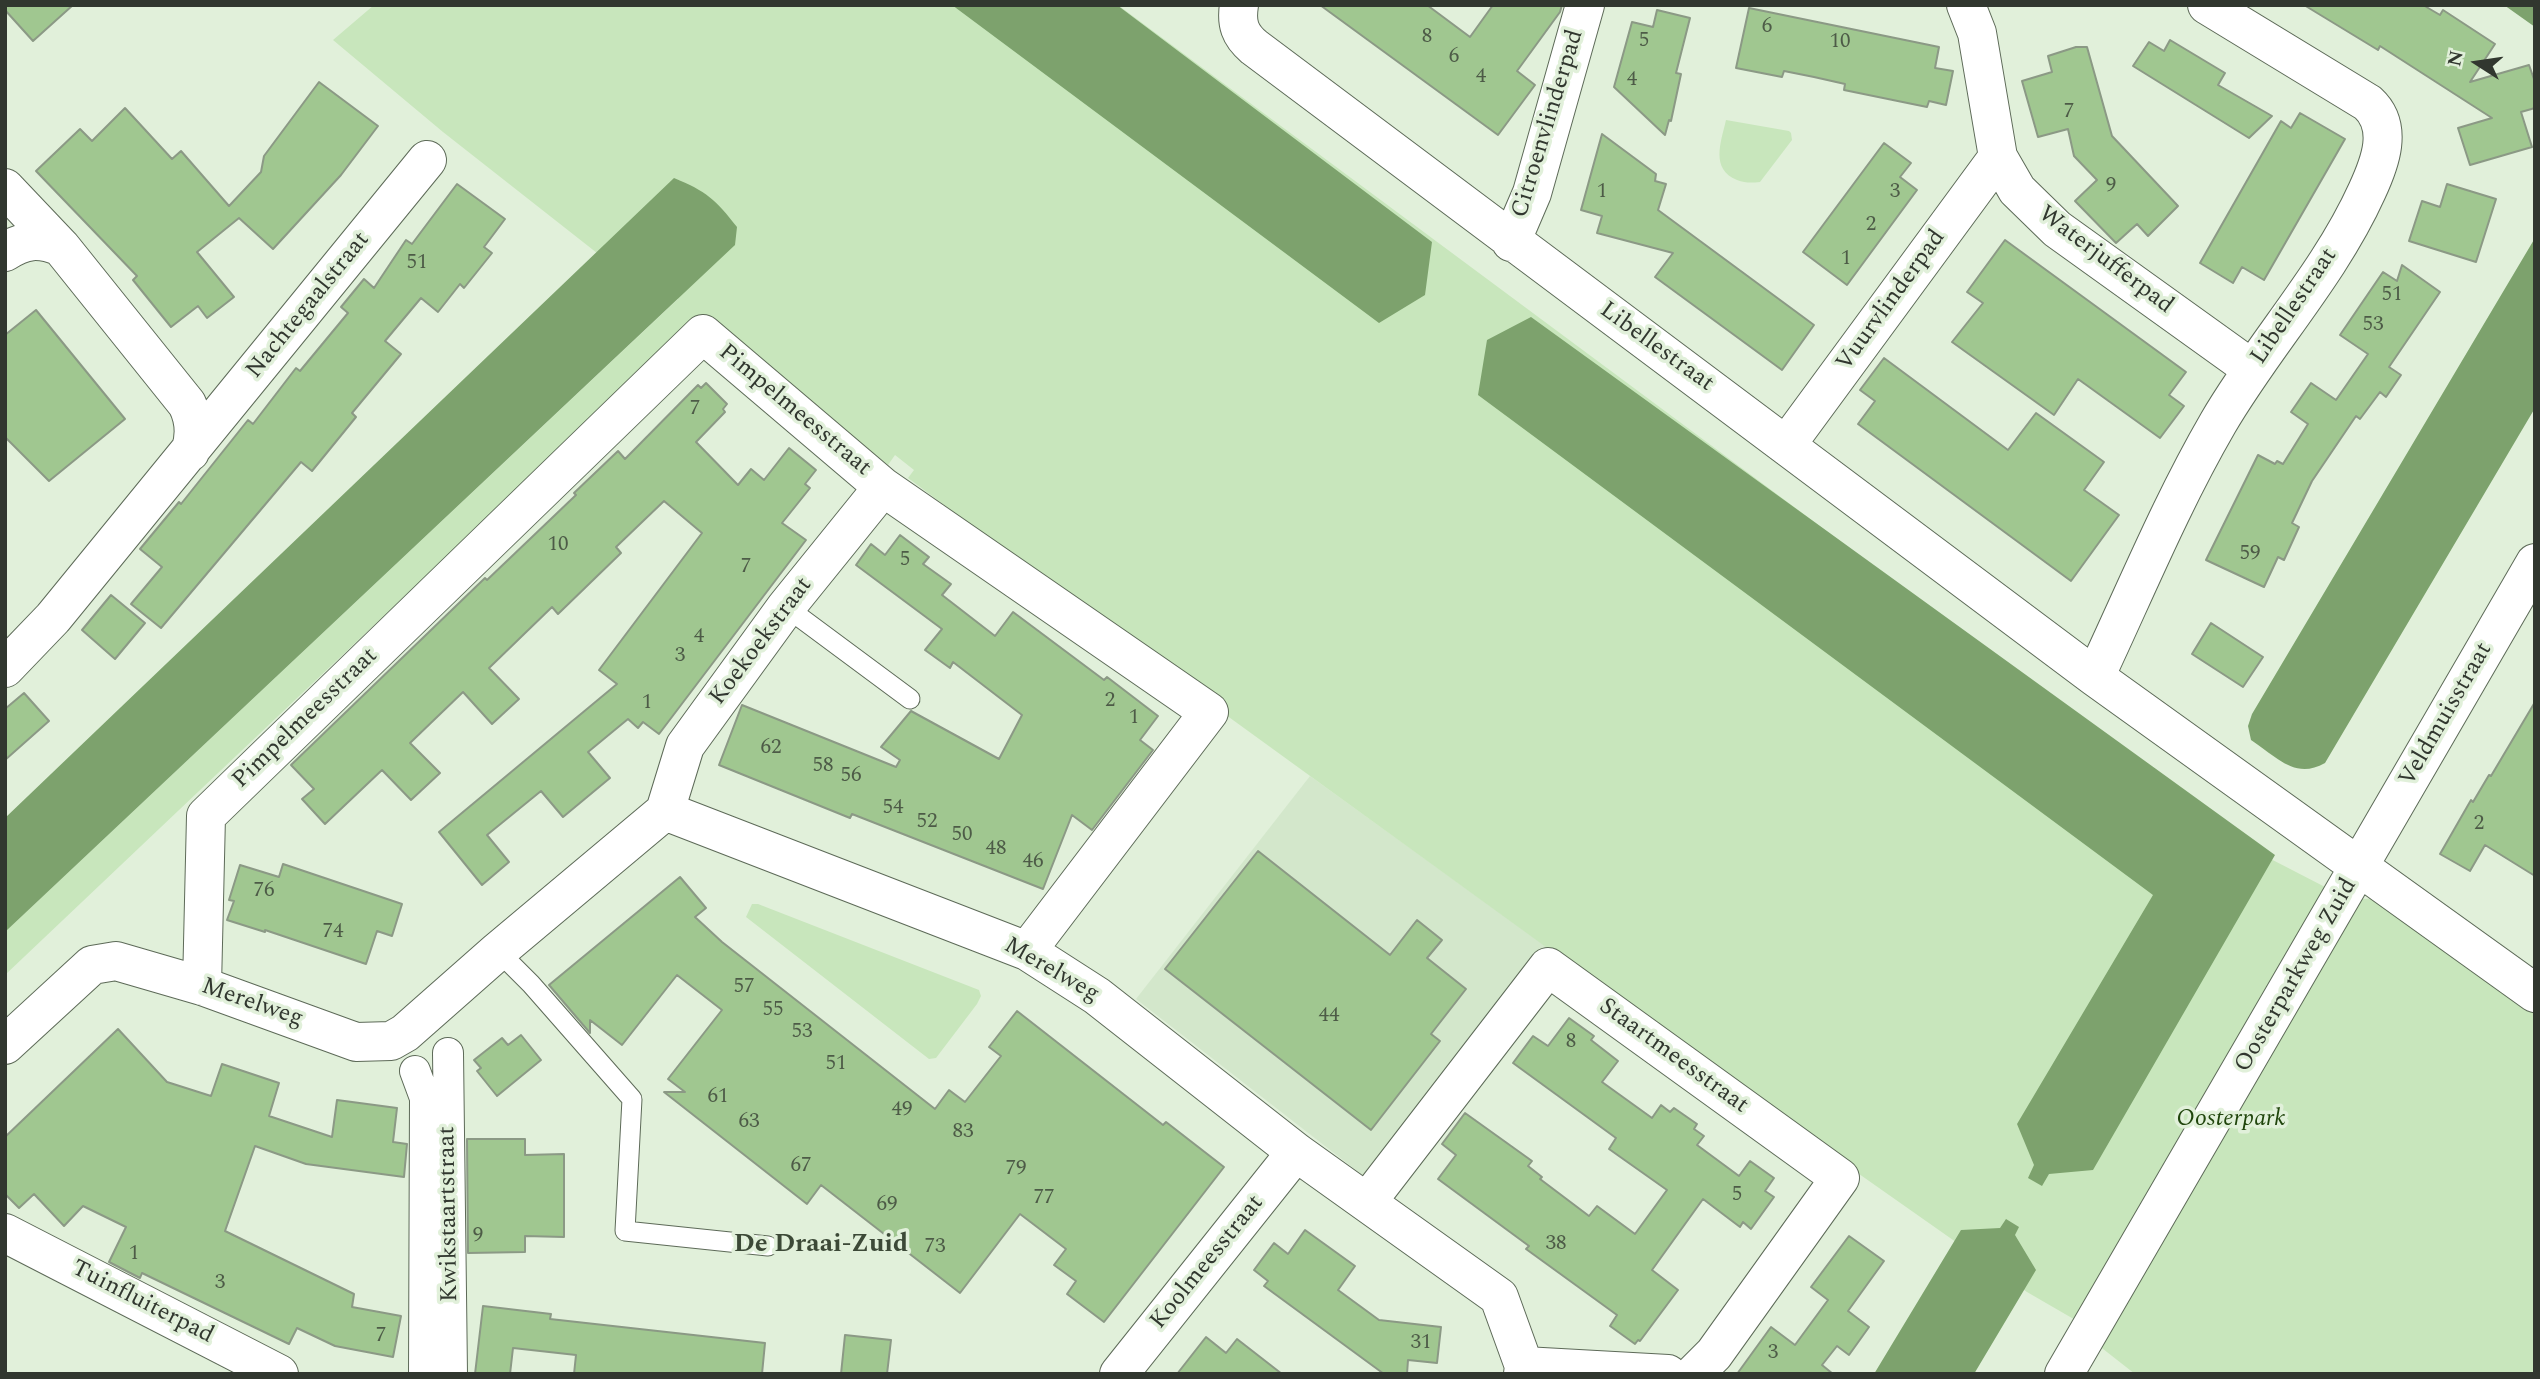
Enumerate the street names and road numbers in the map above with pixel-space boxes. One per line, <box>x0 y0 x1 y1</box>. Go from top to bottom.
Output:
street label: Citroenvlinderpad <box>1507 26 1591 222</box>
street label: Waterjufferpad <box>2032 201 2178 321</box>
street label: Vuurvlinderpad <box>1831 225 1953 377</box>
street label: Nachtegaalstraat <box>241 227 377 385</box>
street label: Libellestraat <box>2246 243 2344 371</box>
street label: Libellestraat <box>1593 297 1719 399</box>
street label: Pimpelmeesstraat <box>712 339 876 483</box>
street label: Koekoekstraat <box>705 572 819 712</box>
street label: Veldmuisstraat <box>2394 638 2500 792</box>
street label: Pimpelmeesstraat <box>227 642 385 796</box>
street label: Oosterparkweg Zuid <box>2230 874 2364 1078</box>
street label: Merelweg <box>998 932 1104 1010</box>
street label: Merelweg <box>197 973 307 1035</box>
street label: Staartmeesstraat <box>1593 993 1753 1121</box>
street label: Kwikstaartstraat <box>434 1126 466 1302</box>
street label: Koolmeesstraat <box>1145 1190 1271 1336</box>
street label: Tuinfluiterpad <box>66 1255 218 1351</box>

